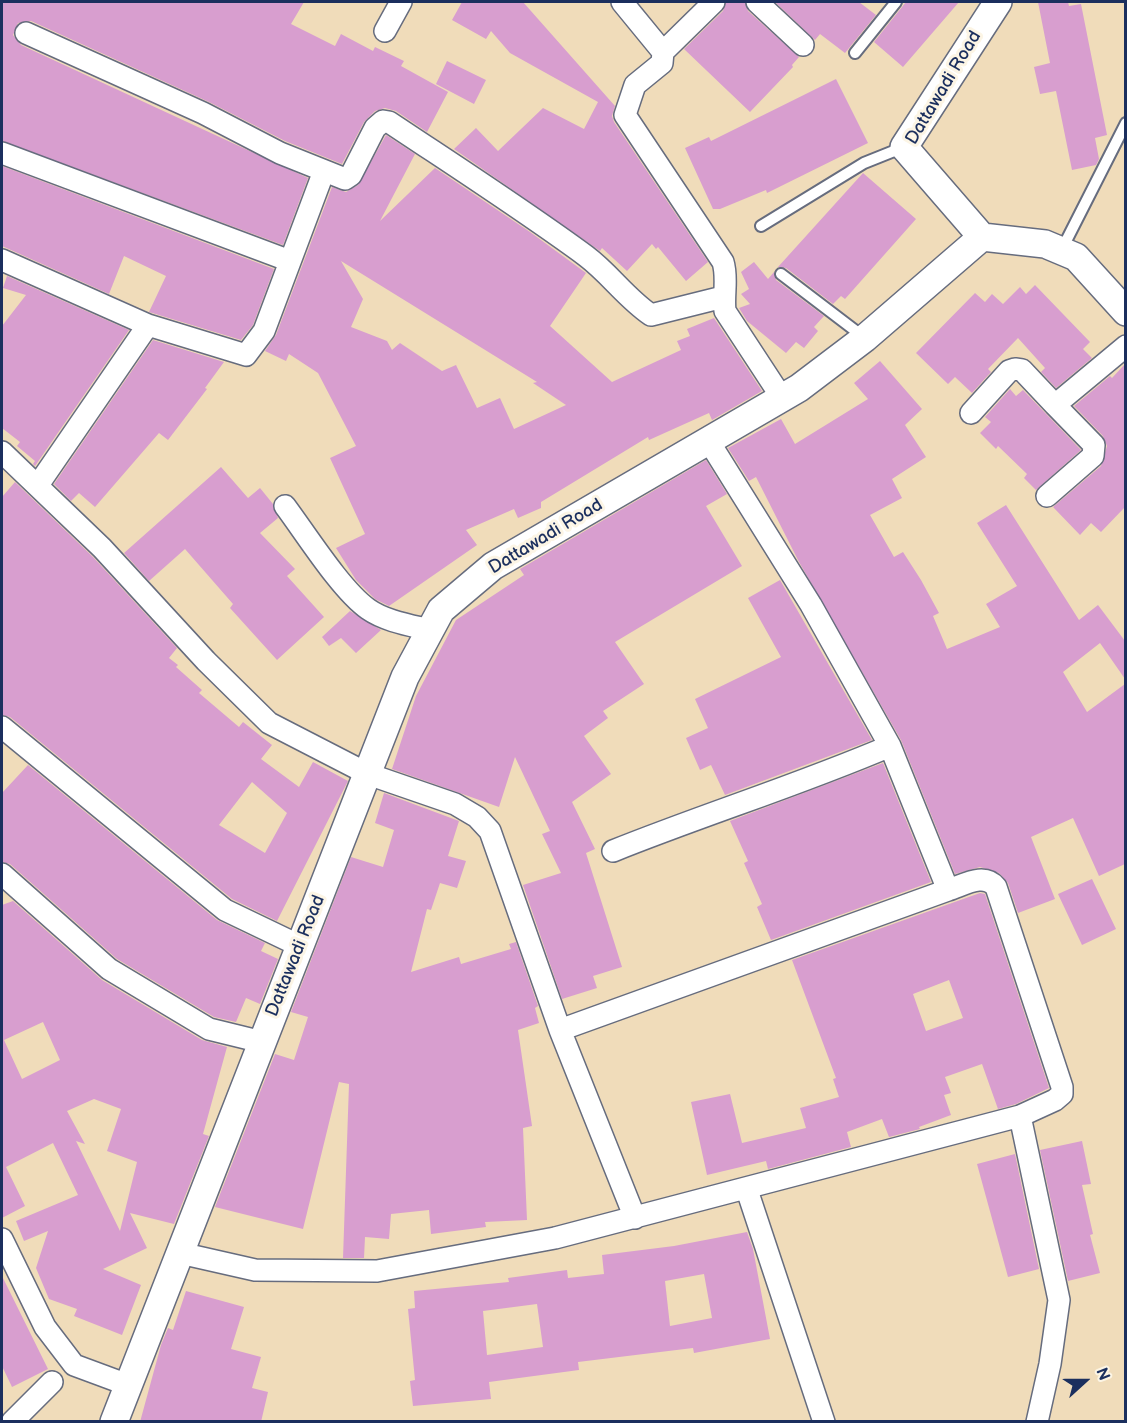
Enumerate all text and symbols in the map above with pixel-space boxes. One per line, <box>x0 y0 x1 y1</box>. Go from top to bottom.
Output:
street label: Dattawadi Road <box>902 27 986 149</box>
street label: Dattawadi Road <box>485 495 607 579</box>
street label: Dattawadi Road <box>262 892 330 1020</box>
north arrow <box>1055 1351 1115 1411</box>
text: N <box>1091 1365 1113 1383</box>

